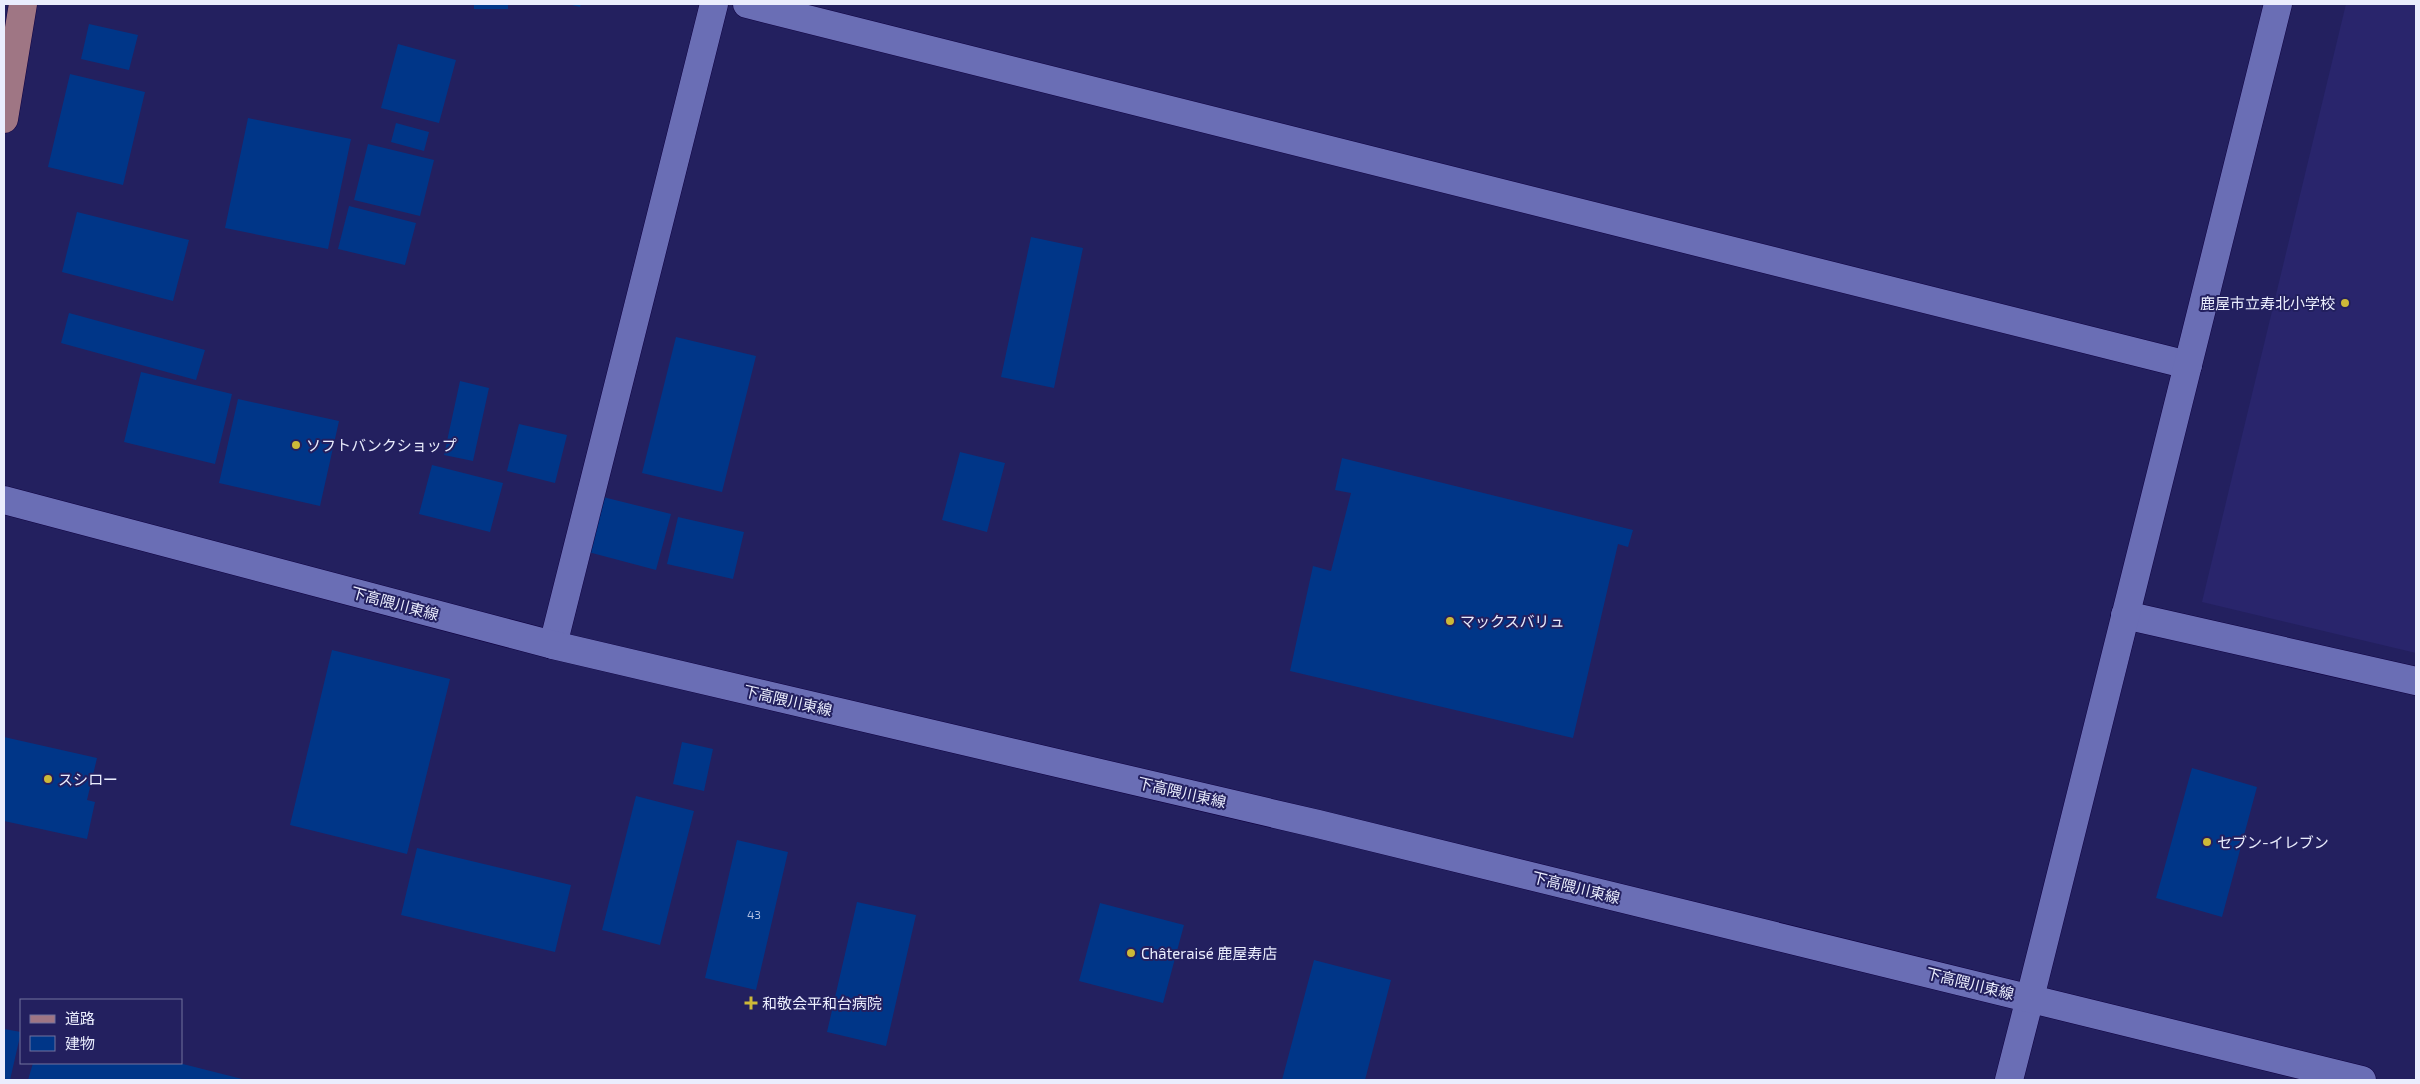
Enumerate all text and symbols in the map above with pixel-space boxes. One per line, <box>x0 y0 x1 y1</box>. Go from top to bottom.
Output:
place label: 鹿屋市立寿北小学校 <box>2200 294 2335 312</box>
marker: 鹿屋市立寿北小学校 <box>2339 297 2351 309</box>
place label: ソフトバンクショップ <box>306 436 457 454</box>
marker: ソフトバンクショップ <box>290 439 302 451</box>
street label: 下高隈川東線 <box>349 583 441 623</box>
place label: マックスバリュ <box>1460 612 1565 630</box>
marker: マックスバリュ <box>1444 615 1456 627</box>
street label: 下高隈川東線 <box>742 681 834 719</box>
place label: スシロー <box>58 770 118 788</box>
marker: スシロー <box>42 773 54 785</box>
street label: 下高隈川東線 <box>1136 773 1228 811</box>
place label: セブン-イレブン <box>2217 833 2329 851</box>
marker: セブン-イレブン <box>2201 836 2213 848</box>
street label: 下高隈川東線 <box>1530 867 1622 907</box>
house number: 43 <box>747 907 761 921</box>
place label: Châteraisé 鹿屋寿店 <box>1141 944 1277 962</box>
marker: Châteraisé 鹿屋寿店 <box>1125 947 1137 959</box>
street label: 下高隈川東線 <box>1924 963 2016 1003</box>
place label: 和敬会平和台病院 <box>762 994 882 1012</box>
marker: 和敬会平和台病院 <box>744 996 758 1010</box>
legend <box>20 999 182 1064</box>
text: 道路 <box>65 1009 95 1027</box>
text: 建物 <box>65 1034 95 1052</box>

